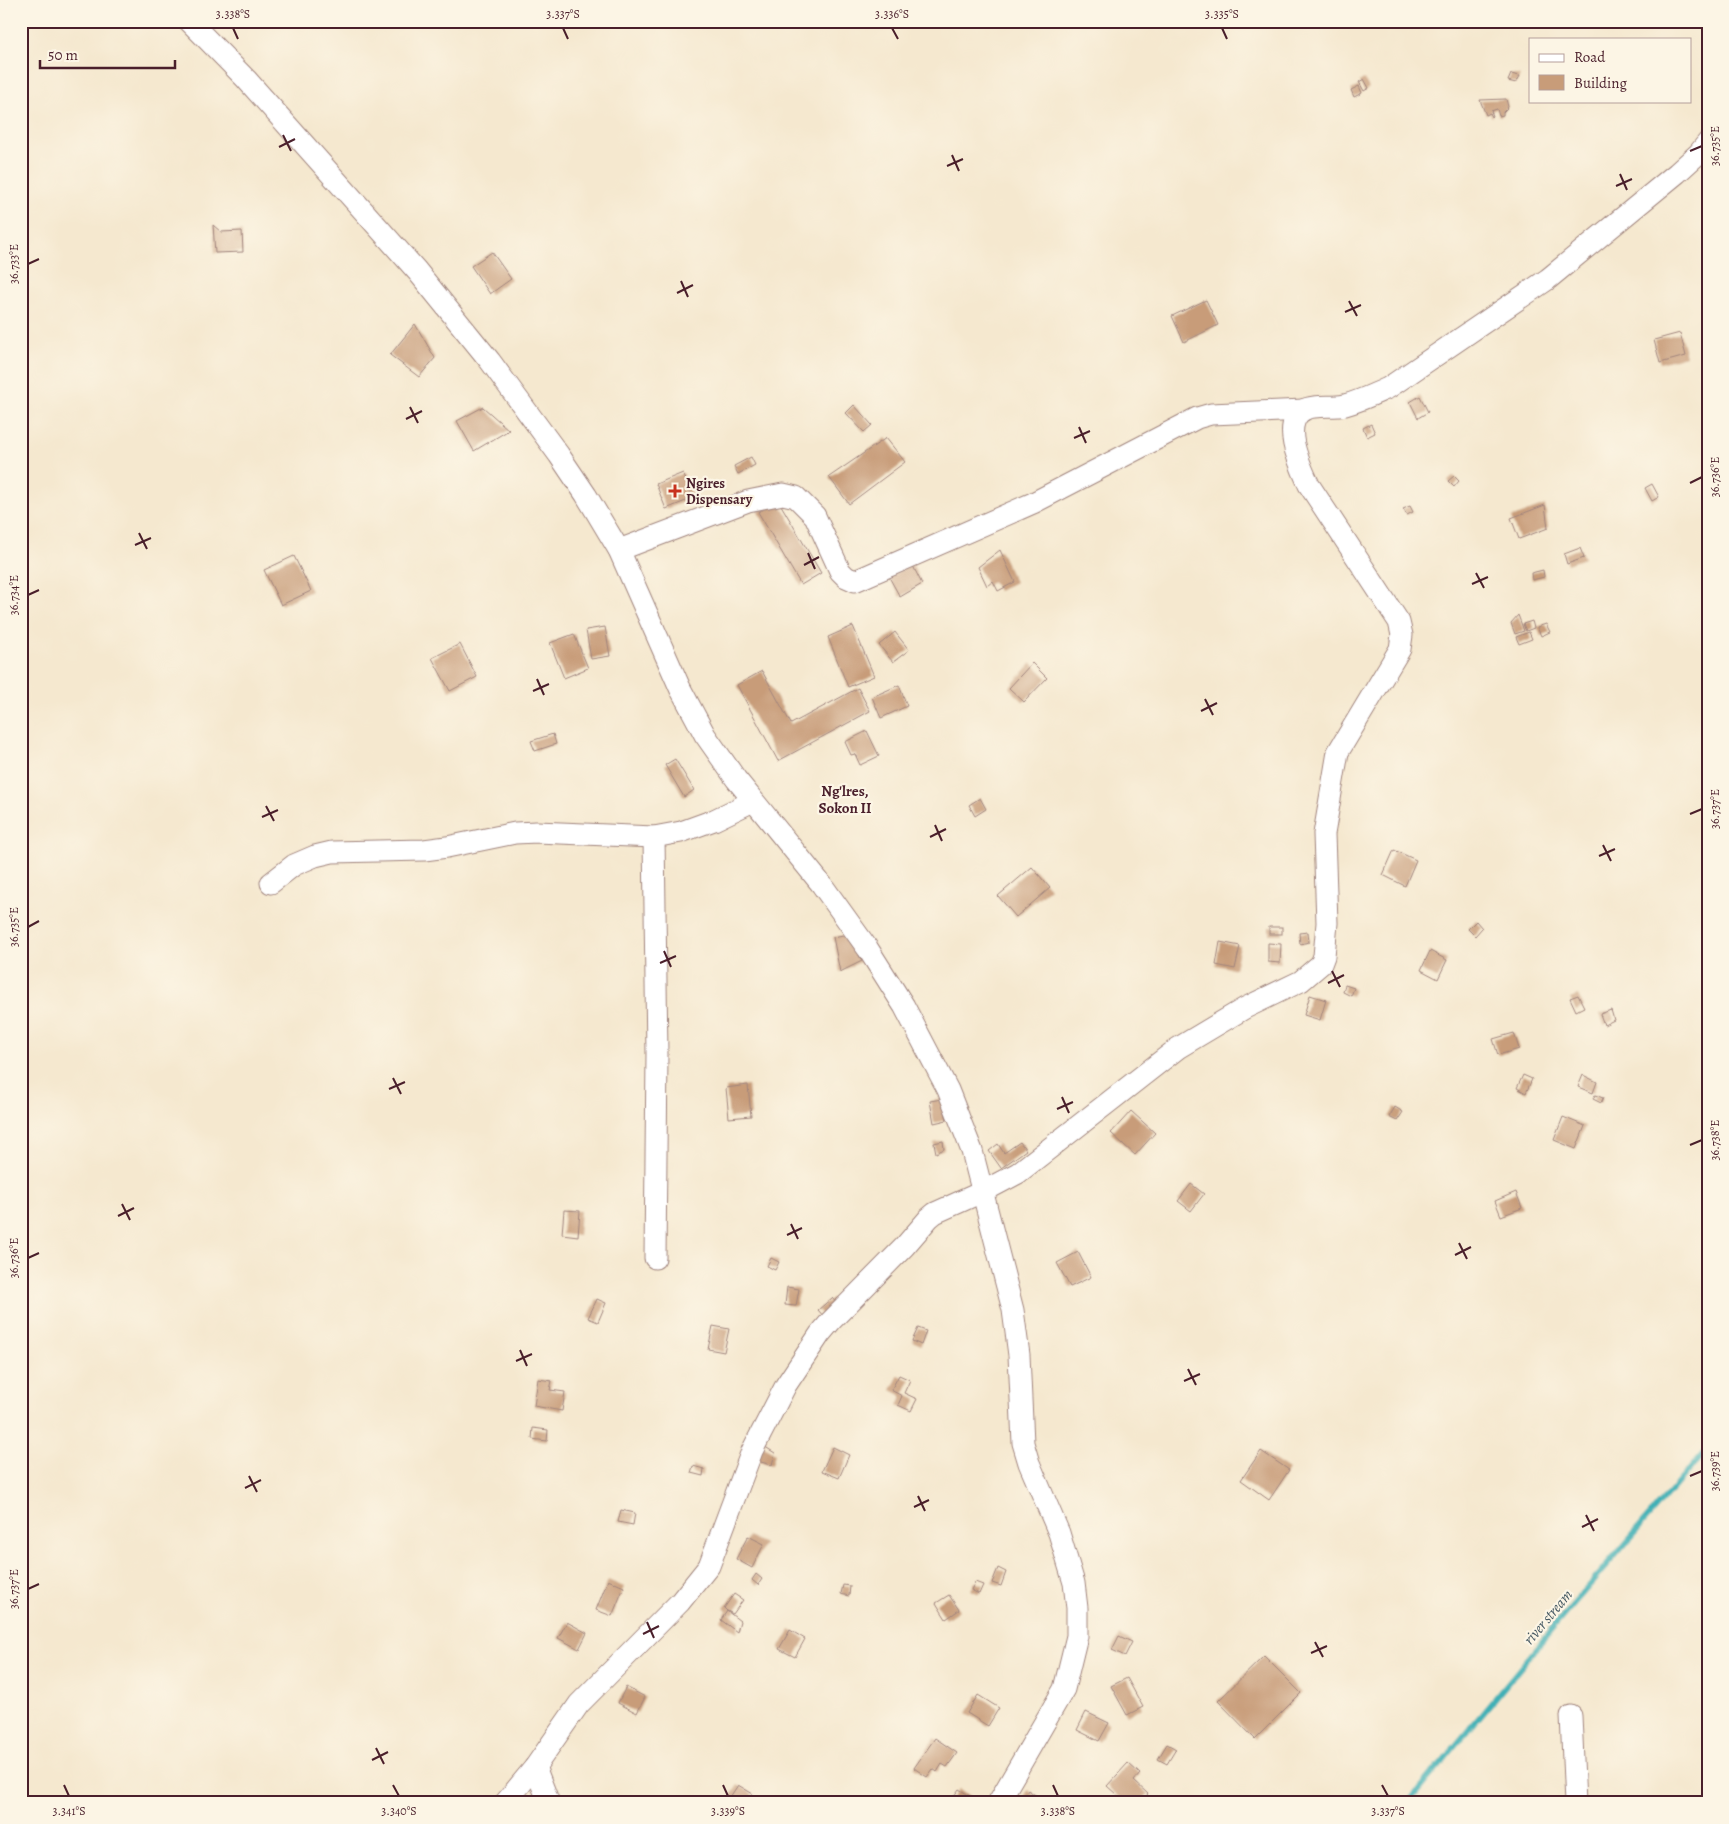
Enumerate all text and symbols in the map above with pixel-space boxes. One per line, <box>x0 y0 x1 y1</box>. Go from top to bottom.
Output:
text: 3.338°S <box>216 6 250 22</box>
text: 3.337°S <box>546 6 580 22</box>
text: 3.336°S <box>875 6 909 22</box>
text: 3.335°S <box>1205 6 1239 22</box>
scale bar <box>40 38 175 70</box>
legend <box>1529 38 1692 102</box>
text: 50 m <box>48 45 78 65</box>
text: Road <box>1574 47 1606 67</box>
text: Building <box>1574 73 1627 93</box>
text: 36.735°E <box>1707 126 1723 166</box>
text: 36.733°E <box>6 244 22 284</box>
text: 36.736°E <box>1707 457 1723 497</box>
place label: Ngires Dispensary <box>686 474 753 509</box>
marker: Ngires Dispensary <box>668 484 682 498</box>
text: 36.734°E <box>6 575 22 615</box>
district label: Ng'lres, Sokon II <box>819 781 871 818</box>
text: 36.737°E <box>1707 789 1723 829</box>
text: 36.735°E <box>6 907 22 947</box>
text: 36.738°E <box>1707 1120 1723 1160</box>
text: 36.736°E <box>6 1238 22 1278</box>
text: 36.739°E <box>1707 1451 1723 1491</box>
text: 36.737°E <box>6 1569 22 1609</box>
water label: river stream <box>1519 1585 1577 1649</box>
text: 3.341°S <box>52 1803 86 1819</box>
text: 3.340°S <box>381 1803 417 1819</box>
text: 3.339°S <box>711 1803 745 1819</box>
text: 3.338°S <box>1041 1803 1075 1819</box>
text: 3.337°S <box>1371 1803 1405 1819</box>

